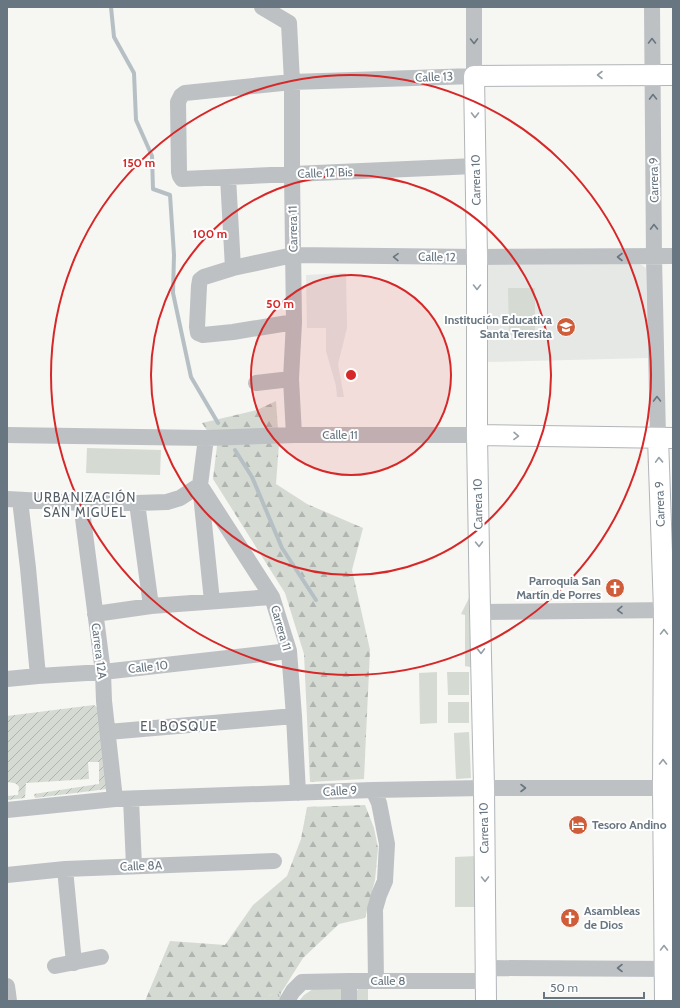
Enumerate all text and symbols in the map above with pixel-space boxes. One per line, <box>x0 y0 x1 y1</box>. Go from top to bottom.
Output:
one-way arrow <box>470 38 478 44</box>
one-way arrow <box>648 38 656 44</box>
street label: Calle 13 <box>415 68 453 85</box>
one-way arrow <box>597 71 603 79</box>
one-way arrow <box>649 94 657 100</box>
one-way arrow <box>471 112 479 118</box>
street label: Carrera 10 <box>468 154 483 206</box>
text: 150 m <box>123 155 155 170</box>
street label: Carrera 9 <box>646 157 661 203</box>
street label: Calle 12 Bis <box>297 164 353 181</box>
street label: Carrera 11 <box>285 206 300 252</box>
one-way arrow <box>650 224 658 230</box>
text: 100 m <box>193 226 227 241</box>
street label: Calle 12 <box>418 249 456 264</box>
one-way arrow <box>393 252 399 261</box>
one-way arrow <box>617 253 623 261</box>
one-way arrow <box>473 284 481 290</box>
text: 50 m <box>266 296 294 311</box>
place label: Institución Educativa Santa Teresita <box>444 312 552 341</box>
school or university icon: Institución Educativa Santa Teresita <box>555 316 577 338</box>
centre of rings <box>344 368 358 382</box>
one-way arrow <box>653 396 661 402</box>
street label: Calle 11 <box>322 427 358 442</box>
one-way arrow <box>513 432 519 440</box>
one-way arrow <box>655 457 663 463</box>
street label: Carrera 10 <box>470 478 485 530</box>
street label: Carrera 9 <box>651 481 668 527</box>
district label: URBANIZACIÓN SAN MIGUEL <box>34 489 136 520</box>
one-way arrow <box>475 541 483 547</box>
place label: Parroquia San Martín de Porres <box>516 573 601 602</box>
church icon: Parroquia San Martín de Porres <box>604 577 626 599</box>
street label: Carrera 11 <box>268 603 295 652</box>
one-way arrow <box>617 606 623 614</box>
street label: Carrera 12A <box>89 622 110 680</box>
one-way arrow <box>660 629 668 635</box>
one-way arrow <box>476 648 485 654</box>
street label: Calle 10 <box>127 657 169 676</box>
district label: EL BOSQUE <box>140 718 218 734</box>
one-way arrow <box>659 759 667 765</box>
street label: Calle 9 <box>322 782 358 799</box>
one-way arrow <box>520 784 526 792</box>
street label: Carrera 10 <box>476 802 491 854</box>
hotel icon: Tesoro Andino <box>567 814 589 836</box>
place label: Tesoro Andino <box>592 817 667 832</box>
street label: Calle 8A <box>120 857 163 874</box>
one-way arrow <box>481 876 489 882</box>
place label: Asambleas de Dios <box>584 903 640 932</box>
church icon: Asambleas de Dios <box>559 907 581 929</box>
one-way arrow <box>660 945 668 951</box>
one-way arrow <box>617 964 623 972</box>
street label: Calle 8 <box>371 973 405 988</box>
scale bar <box>544 974 644 1000</box>
text: 50 m <box>550 980 578 995</box>

